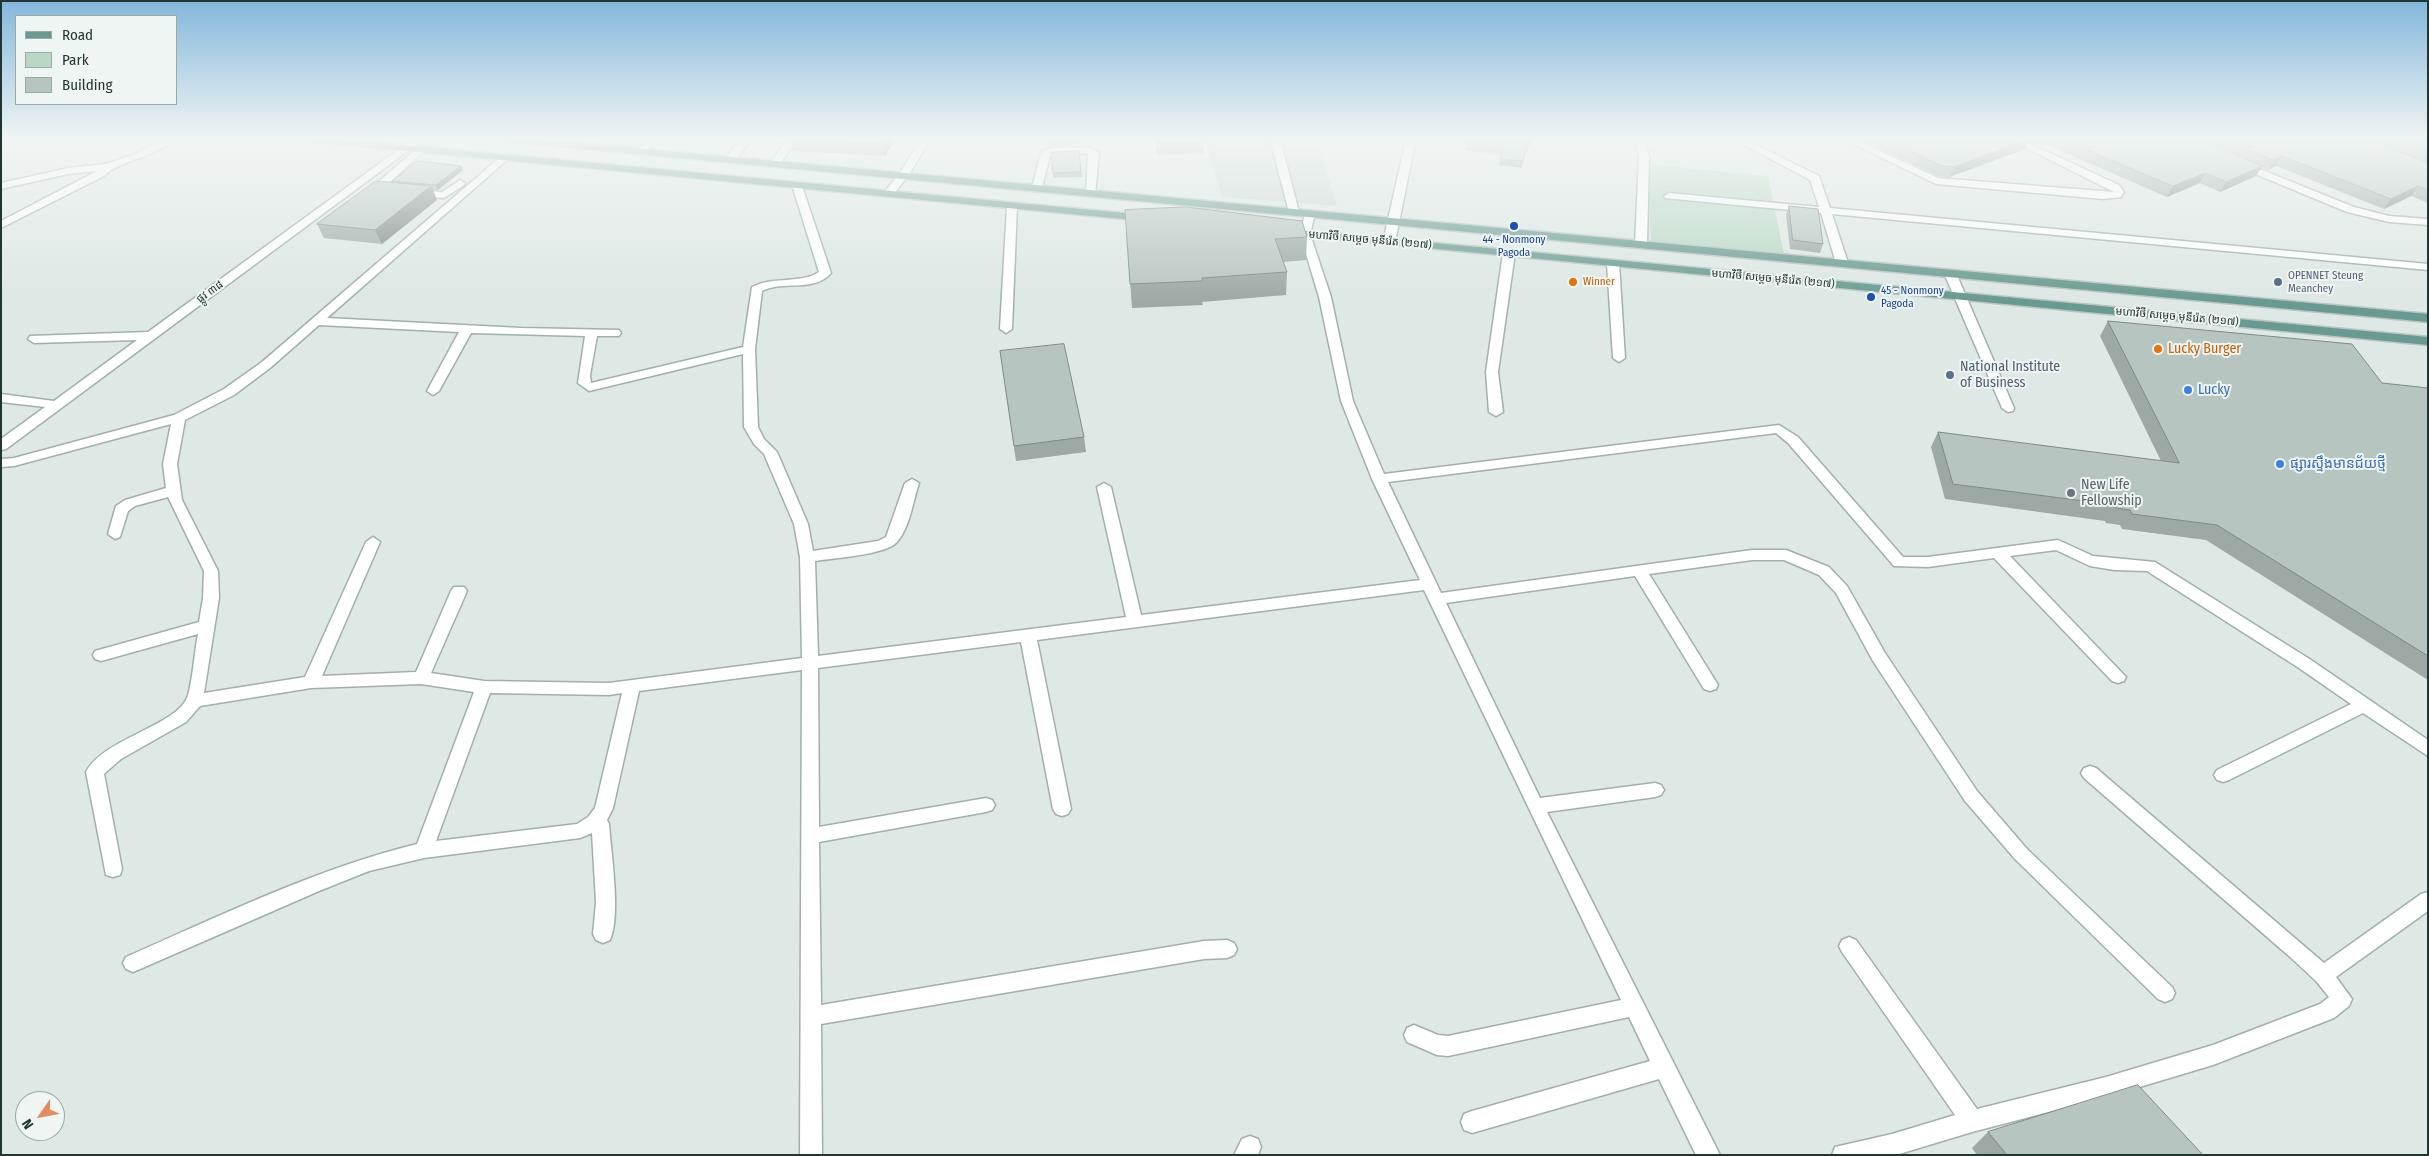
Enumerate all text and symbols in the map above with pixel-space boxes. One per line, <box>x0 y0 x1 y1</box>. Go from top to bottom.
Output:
legend <box>15 15 178 105</box>
text: Road <box>62 26 93 44</box>
text: Park <box>62 51 89 69</box>
text: Building <box>62 76 113 94</box>
marker: 44 - Nonmony Pagoda <box>1508 220 1520 232</box>
street label: មហាវិថី សម្តេច មុនីរ៉េត (២១៧) <box>1308 228 1432 252</box>
place label: 44 - Nonmony Pagoda <box>1482 233 1546 259</box>
street label: មហាវិថី សម្តេច មុនីរ៉េត (២១៧) <box>1711 267 1835 291</box>
place label: OPENNET Steung Meanchey <box>2288 269 2363 295</box>
place label: Winner <box>1583 275 1615 289</box>
marker: Winner <box>1567 276 1579 288</box>
marker: OPENNET Steung Meanchey <box>2272 276 2284 288</box>
street label: ផ្លូវ ៣៨ <box>194 278 226 306</box>
place label: 45 - Nonmony Pagoda <box>1881 284 1944 310</box>
marker: 45 - Nonmony Pagoda <box>1865 291 1877 303</box>
street label: មហាវិថី សម្តេច មុនីរ៉េត (២១៧) <box>2115 305 2239 329</box>
place label: Lucky Burger <box>2168 341 2241 357</box>
marker: Lucky Burger <box>2152 343 2164 355</box>
place label: National Institute of Business <box>1960 359 2060 392</box>
marker: National Institute of Business <box>1944 369 1956 381</box>
place label: Lucky <box>2198 382 2230 398</box>
marker: Lucky <box>2182 384 2194 396</box>
place label: ផ្សារស្ទឹងមានជ័យថ្មី <box>2290 456 2386 472</box>
marker: ផ្សារស្ទឹងមានជ័យថ្មី <box>2274 458 2286 470</box>
place label: New Life Fellowship <box>2081 477 2142 510</box>
marker: New Life Fellowship <box>2065 487 2077 499</box>
north arrow <box>15 1091 65 1141</box>
text: N <box>18 1116 37 1132</box>

